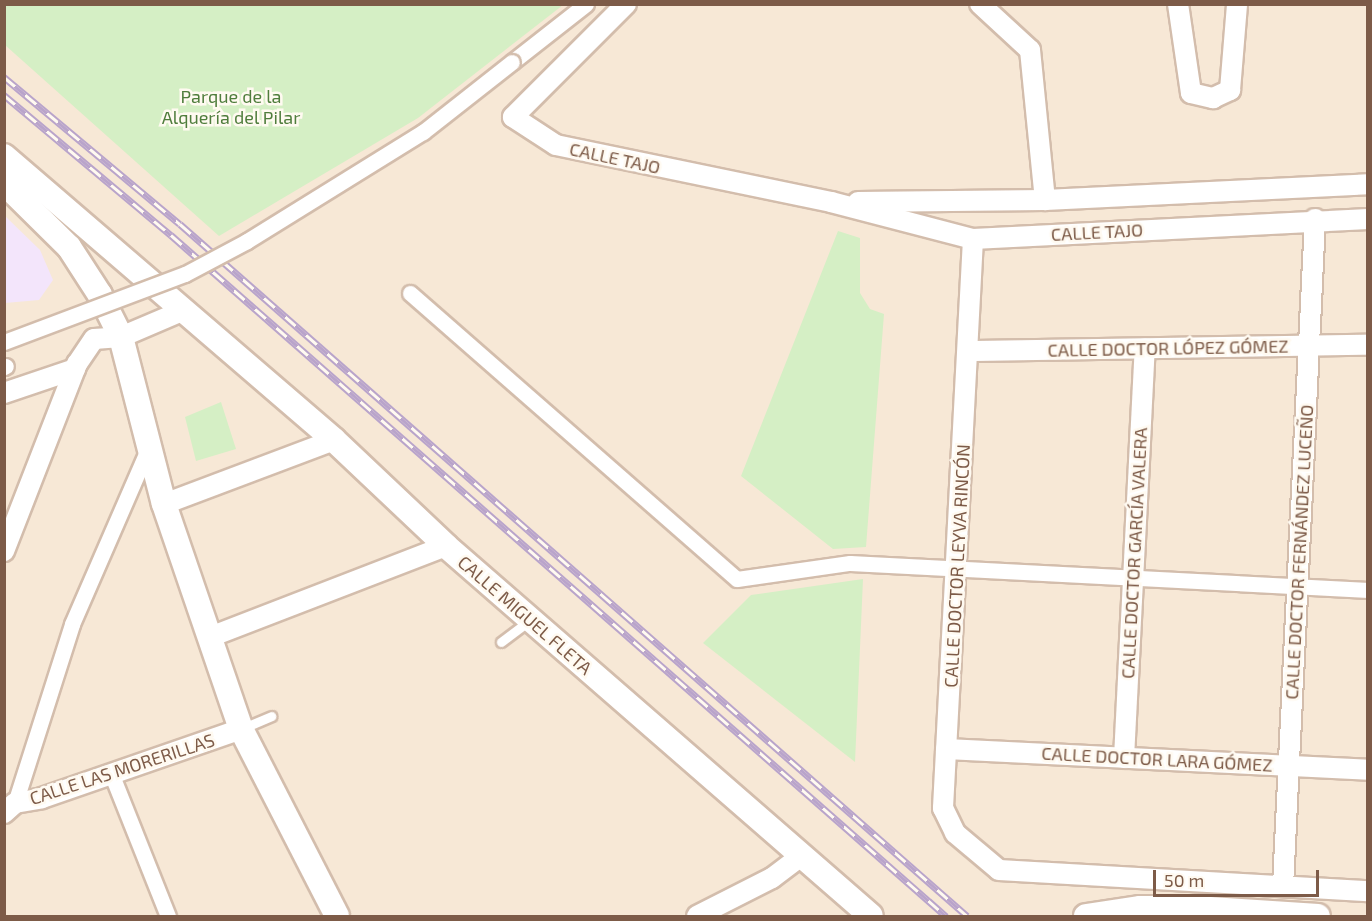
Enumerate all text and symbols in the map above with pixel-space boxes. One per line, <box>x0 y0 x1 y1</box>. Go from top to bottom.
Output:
park label: Parque de la Alquería del Pilar <box>161 86 301 128</box>
street label: CALLE TAJO <box>567 138 663 178</box>
street label: CALLE TAJO <box>1050 219 1144 245</box>
street label: CALLE DOCTOR LÓPEZ GÓMEZ <box>1047 335 1289 361</box>
street label: CALLE DOCTOR FERNÁNDEZ LUCEÑO <box>1280 404 1318 700</box>
street label: CALLE DOCTOR GARCÍA VALERA <box>1117 426 1151 680</box>
street label: CALLE DOCTOR LEYVA RINCÓN <box>940 444 974 688</box>
street label: CALLE MIGUEL FLETA <box>453 551 597 679</box>
street label: CALLE LAS MORERILLAS <box>27 729 217 809</box>
street label: CALLE DOCTOR LARA GÓMEZ <box>1041 742 1273 776</box>
scale bar <box>1156 858 1322 896</box>
text: 50 m <box>1164 869 1204 891</box>

